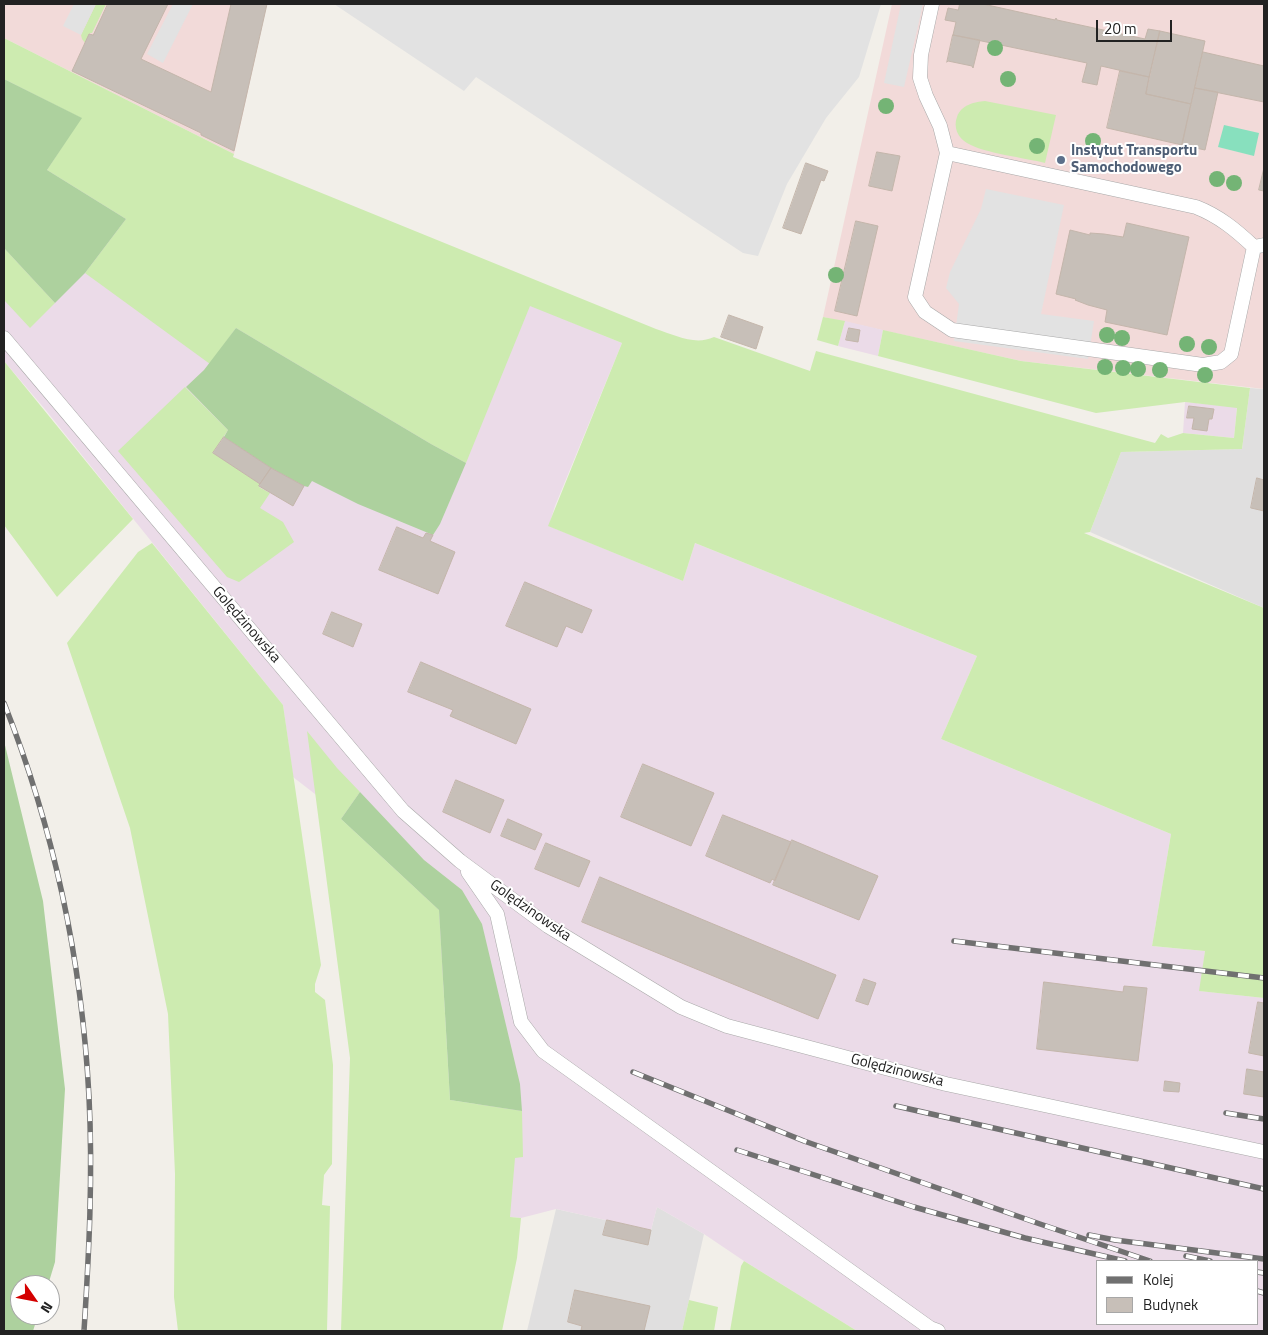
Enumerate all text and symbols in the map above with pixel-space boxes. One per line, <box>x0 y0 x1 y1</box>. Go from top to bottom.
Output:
scale bar <box>1098 10 1174 42</box>
text: 20 m <box>1104 17 1137 40</box>
place label: Instytut Transportu Samochodowego <box>1071 142 1197 177</box>
marker: Instytut Transportu Samochodowego <box>1055 154 1067 166</box>
street label: Golędzinowska <box>208 583 284 667</box>
street label: Golędzinowska <box>486 876 574 946</box>
street label: Golędzinowska <box>849 1051 945 1091</box>
legend <box>1096 1260 1258 1325</box>
text: Kolej <box>1143 1268 1174 1291</box>
north arrow <box>10 1275 60 1325</box>
text: Budynek <box>1143 1293 1198 1316</box>
text: N <box>36 1298 59 1318</box>

